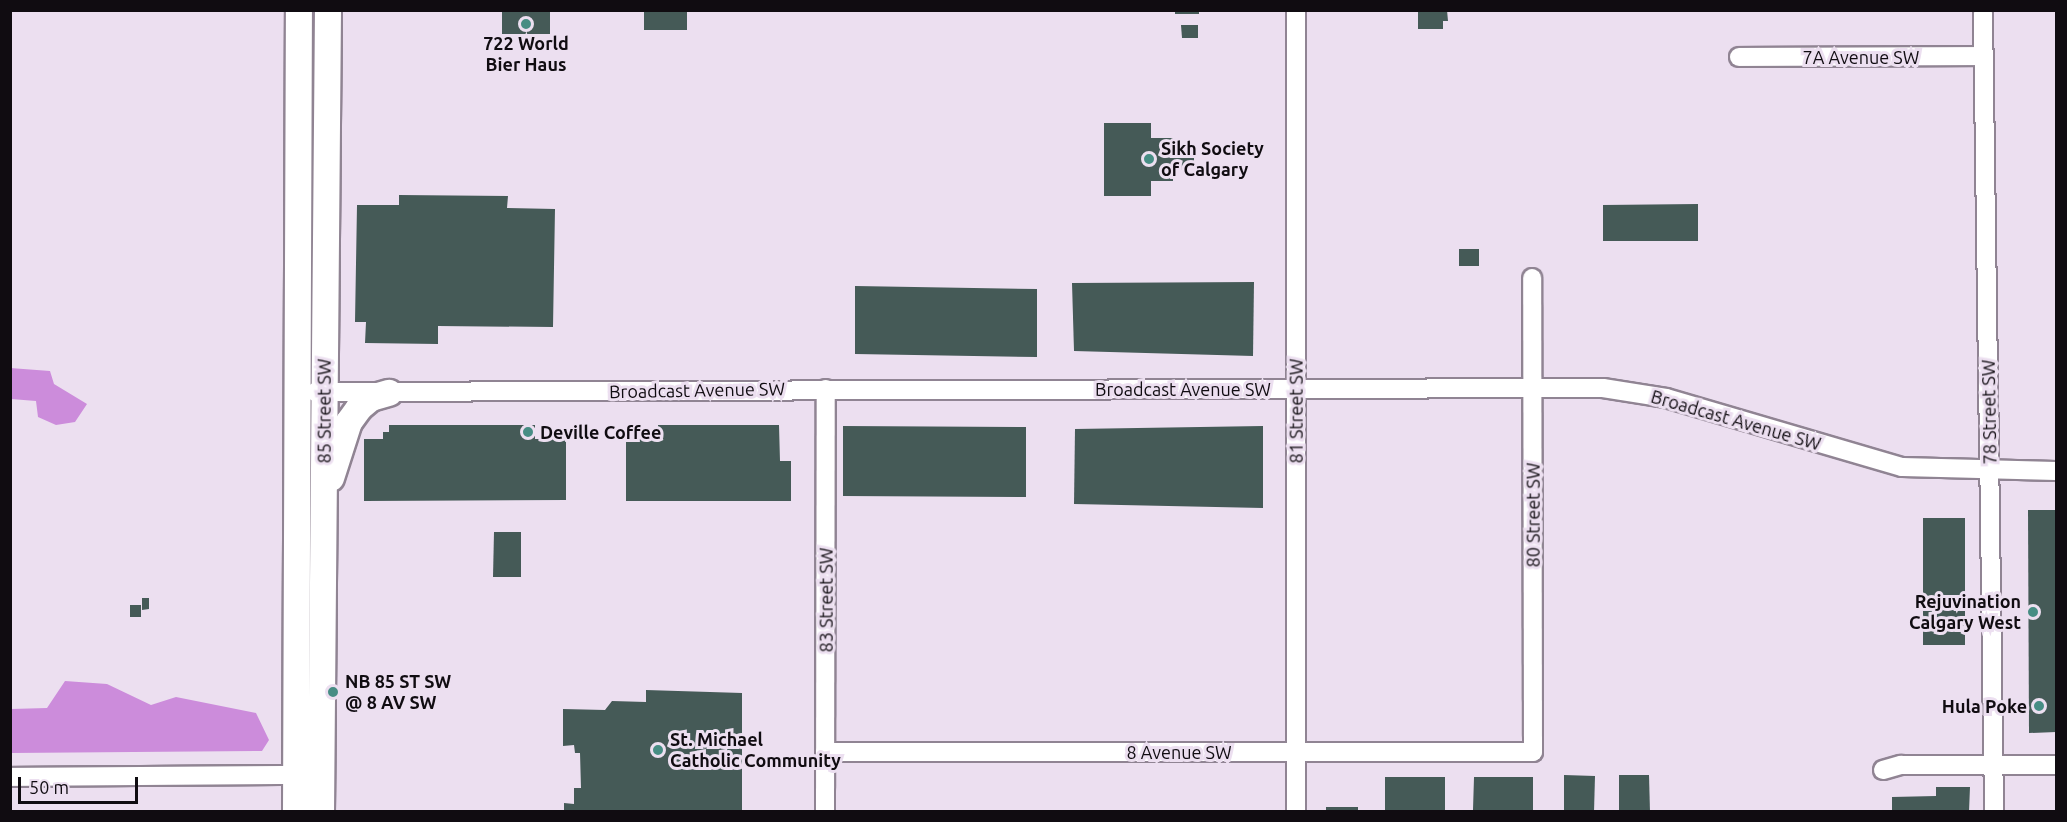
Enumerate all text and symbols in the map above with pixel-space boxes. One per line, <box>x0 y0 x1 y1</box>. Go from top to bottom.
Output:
marker: 722 World Bier Haus <box>519 17 533 31</box>
place label: 722 World Bier Haus <box>483 33 569 76</box>
street label: 7A Avenue SW <box>1803 46 1919 68</box>
place label: Sikh Society of Calgary <box>1161 138 1264 180</box>
marker: Sikh Society of Calgary <box>1142 152 1156 166</box>
street label: 85 Street SW <box>313 359 335 463</box>
street label: 81 Street SW <box>1285 359 1307 463</box>
street label: 78 Street SW <box>1977 359 2001 465</box>
street label: Broadcast Avenue SW <box>609 378 785 402</box>
street label: Broadcast Avenue SW <box>1095 378 1271 400</box>
street label: Broadcast Avenue SW <box>1648 385 1824 455</box>
place label: Deville Coffee <box>540 421 661 443</box>
marker: Deville Coffee <box>521 425 535 439</box>
street label: 80 Street SW <box>1522 463 1544 567</box>
street label: 83 Street SW <box>815 548 837 652</box>
place label: Rejuvination Calgary West <box>1909 591 2021 634</box>
marker: Rejuvination Calgary West <box>2026 605 2040 619</box>
place label: NB 85 ST SW @ 8 AV SW <box>345 671 451 714</box>
marker: NB 85 ST SW @ 8 AV SW <box>326 685 340 699</box>
place label: Hula Poke <box>1942 695 2027 717</box>
marker: Hula Poke <box>2032 699 2046 713</box>
place label: St. Michael Catholic Community <box>670 729 841 771</box>
street label: 8 Avenue SW <box>1126 741 1232 763</box>
marker: St. Michael Catholic Community <box>651 743 665 757</box>
scale bar <box>21 765 141 803</box>
text: 50 m <box>29 777 69 797</box>

